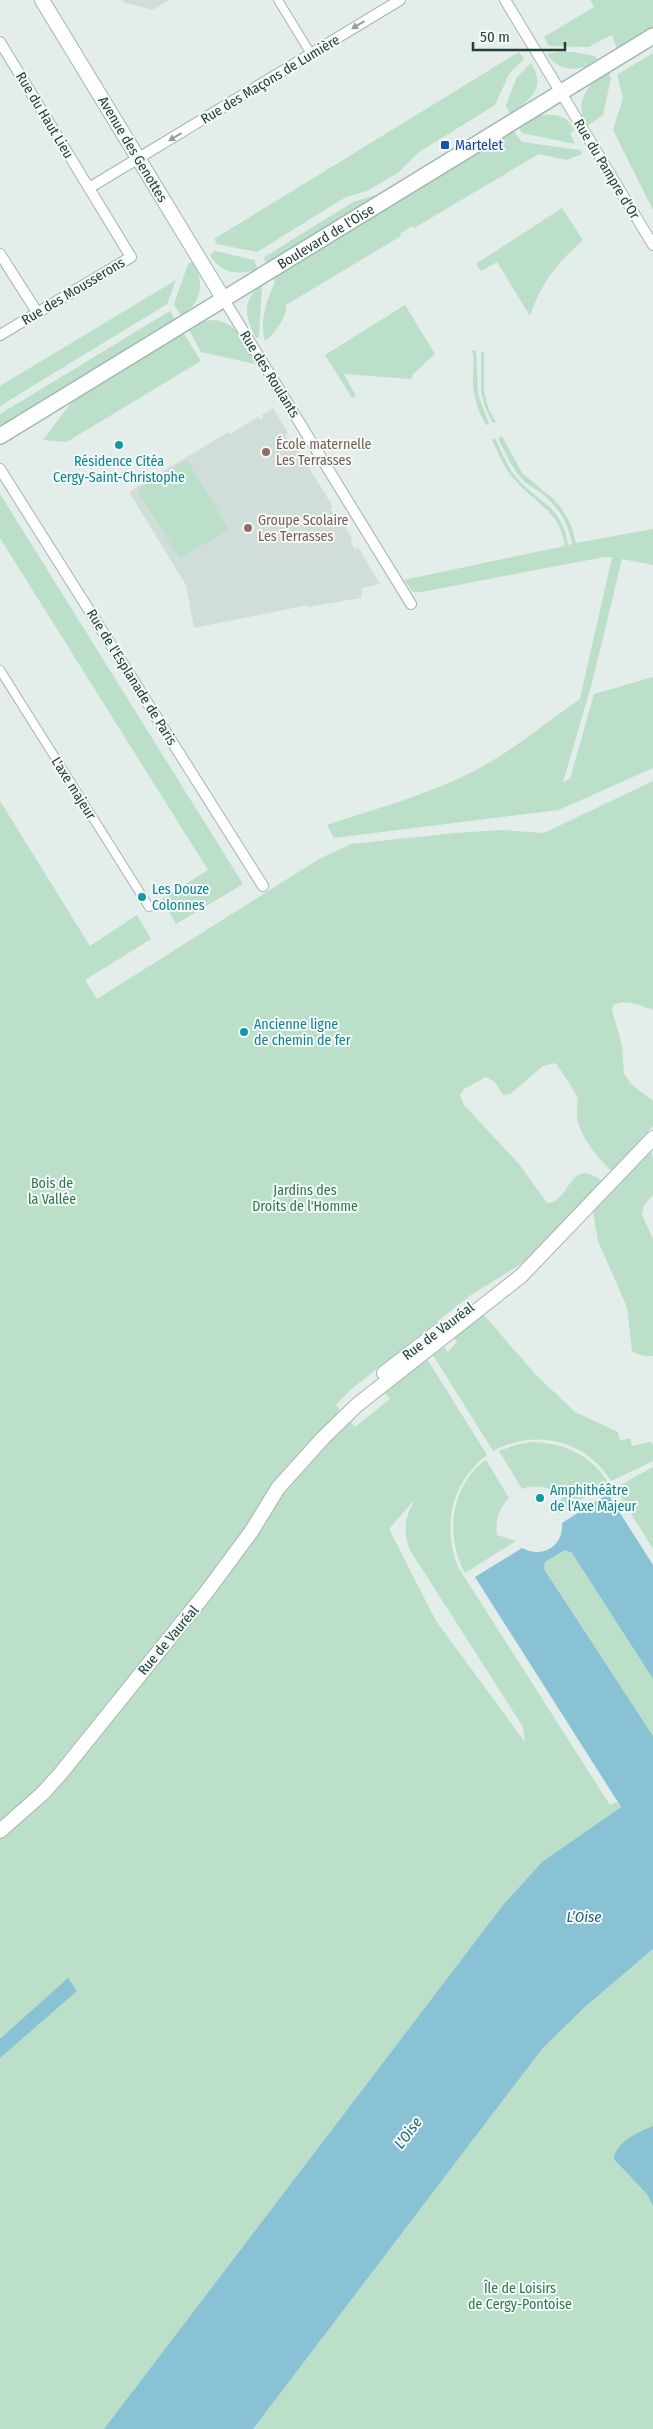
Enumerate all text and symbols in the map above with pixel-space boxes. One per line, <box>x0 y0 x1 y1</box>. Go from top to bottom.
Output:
scale bar <box>473 20 566 52</box>
one-way arrow <box>352 21 365 30</box>
text: 50 m <box>480 28 510 46</box>
street label: Rue des Maçons de Lumière <box>198 31 343 128</box>
street label: Rue du Haut Lieu <box>12 69 77 162</box>
street label: Avenue des Genottes <box>94 93 171 205</box>
street label: Rue du Pampre d'Or <box>570 116 643 222</box>
one-way arrow <box>168 133 181 142</box>
place label: Martelet <box>455 137 504 154</box>
marker: Martelet <box>439 139 451 151</box>
street label: Boulevard de l'Oise <box>274 201 378 273</box>
street label: Rue des Mousserons <box>19 254 128 329</box>
street label: Rue des Roulants <box>236 328 303 421</box>
place label: École maternelle Les Terrasses <box>276 435 372 469</box>
marker: Résidence Citéa Cergy-Saint-Christophe <box>113 439 125 451</box>
marker: École maternelle Les Terrasses <box>260 446 272 458</box>
place label: Résidence Citéa Cergy-Saint-Christophe <box>53 453 185 486</box>
place label: Groupe Scolaire Les Terrasses <box>258 512 348 545</box>
marker: Groupe Scolaire Les Terrasses <box>242 522 254 534</box>
street label: Rue de l'Esplanade de Paris <box>83 606 180 748</box>
street label: L'axe majeur <box>48 754 100 823</box>
place label: Les Douze Colonnes <box>152 881 209 914</box>
marker: Les Douze Colonnes <box>136 891 148 903</box>
place label: Ancienne ligne de chemin de fer <box>254 1016 351 1049</box>
marker: Ancienne ligne de chemin de fer <box>238 1026 250 1038</box>
park label: Bois de la Vallée <box>28 1175 76 1208</box>
park label: Jardins des Droits de l'Homme <box>252 1182 358 1215</box>
street label: Rue de Vauréal <box>399 1299 478 1364</box>
place label: Amphithéâtre de l'Axe Majeur <box>550 1482 637 1515</box>
marker: Amphithéâtre de l'Axe Majeur <box>534 1492 546 1504</box>
street label: Rue de Vauréal <box>134 1602 203 1678</box>
water label: L’Oise <box>567 1908 601 1926</box>
water label: L'Oise <box>390 2114 426 2152</box>
park label: Île de Loisirs de Cergy-Pontoise <box>468 2279 572 2313</box>

